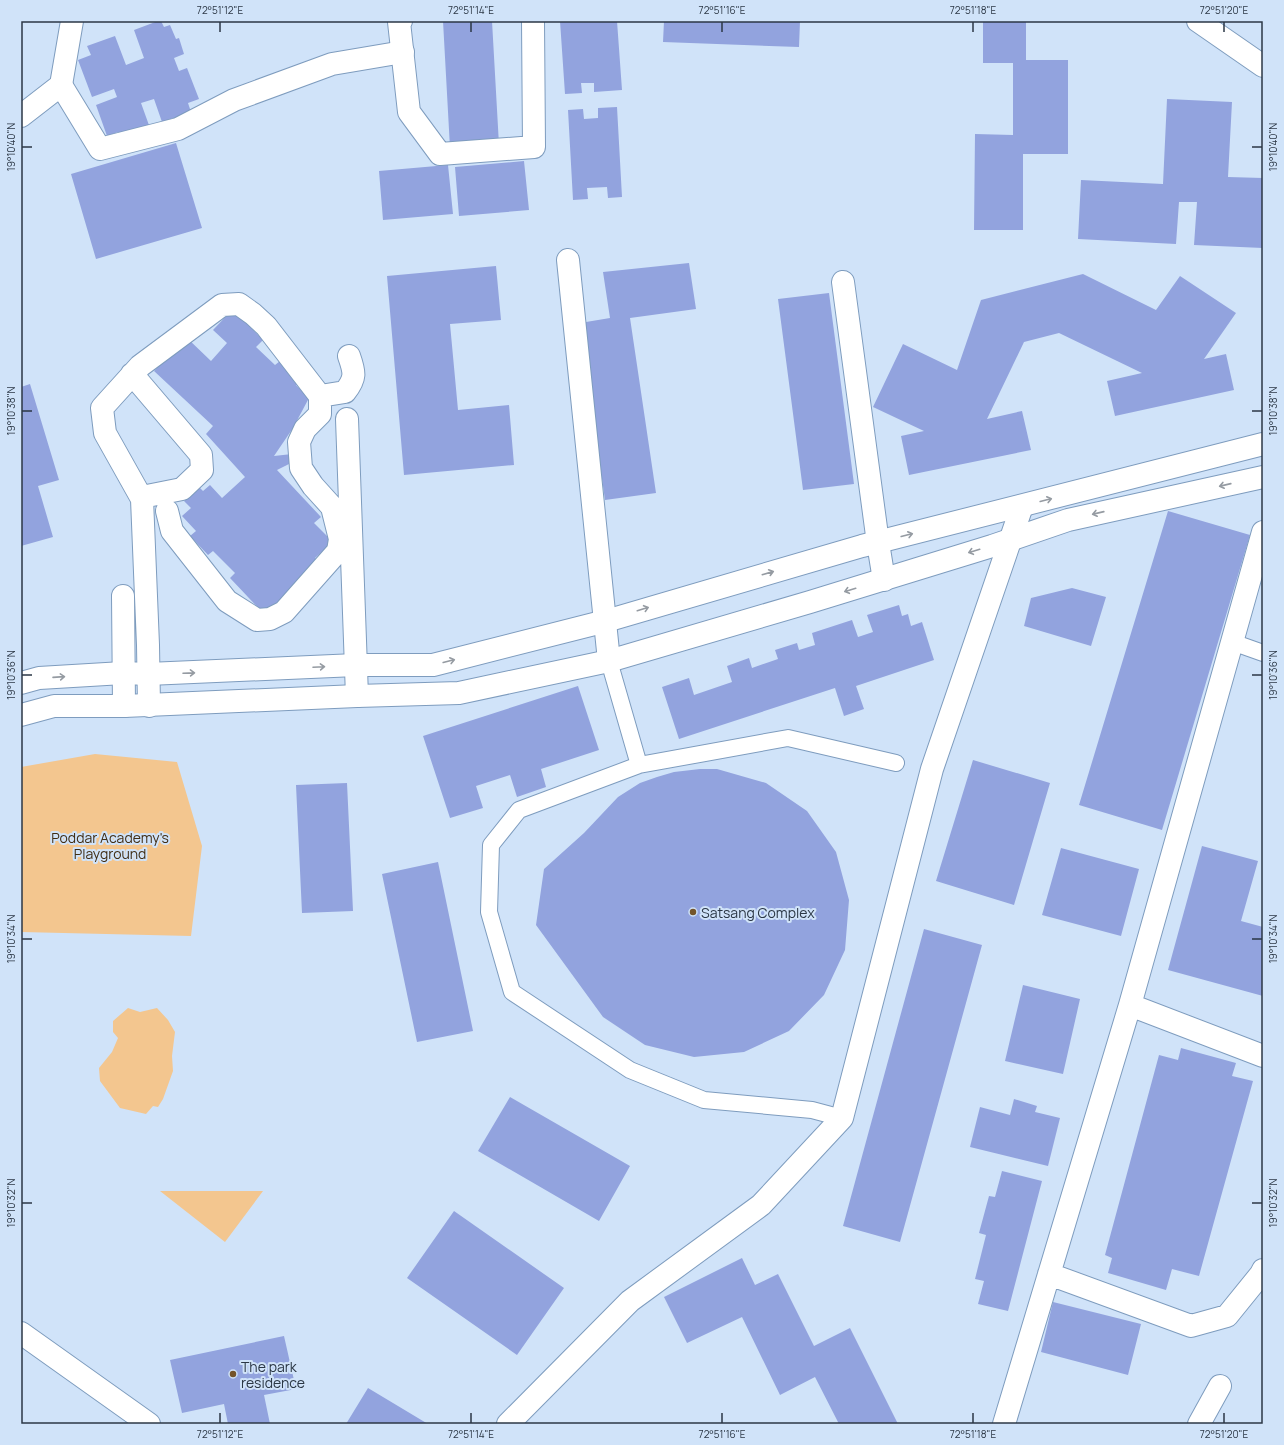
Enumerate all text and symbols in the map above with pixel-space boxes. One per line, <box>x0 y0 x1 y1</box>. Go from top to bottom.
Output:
text: 72°51'12"E <box>197 3 243 17</box>
text: 72°51'14"E <box>448 3 494 17</box>
text: 72°51'16"E <box>699 3 746 17</box>
text: 72°51'18"E <box>950 3 996 17</box>
text: 72°51'20"E <box>1200 3 1249 17</box>
text: 19°10'40"N <box>4 123 18 171</box>
text: 19°10'40"N <box>1266 123 1280 171</box>
text: 19°10'38"N <box>4 386 18 435</box>
text: 19°10'38"N <box>1266 386 1280 435</box>
one-way arrow <box>1219 482 1232 490</box>
one-way arrow <box>1039 495 1052 503</box>
one-way arrow <box>1092 510 1105 518</box>
one-way arrow <box>900 531 913 538</box>
one-way arrow <box>968 548 980 556</box>
one-way arrow <box>761 569 774 576</box>
one-way arrow <box>843 587 856 594</box>
one-way arrow <box>636 605 649 612</box>
text: 19°10'36"N <box>4 650 18 700</box>
text: 19°10'36"N <box>1266 650 1280 700</box>
one-way arrow <box>442 656 455 664</box>
one-way arrow <box>312 663 325 671</box>
one-way arrow <box>182 669 195 676</box>
one-way arrow <box>52 674 65 681</box>
park label: Poddar Academy's Playground <box>51 828 169 863</box>
place label: Satsang Complex <box>701 903 815 922</box>
marker: Satsang Complex <box>688 907 698 917</box>
text: 19°10'34"N <box>4 915 18 963</box>
text: 19°10'34"N <box>1266 915 1280 963</box>
text: 19°10'32"N <box>4 1178 18 1227</box>
text: 19°10'32"N <box>1266 1178 1280 1227</box>
place label: The park residence <box>241 1357 305 1392</box>
marker: The park residence <box>228 1369 238 1379</box>
text: 72°51'12"E <box>197 1427 243 1441</box>
text: 72°51'14"E <box>448 1427 494 1441</box>
text: 72°51'16"E <box>699 1427 746 1441</box>
text: 72°51'18"E <box>950 1427 996 1441</box>
text: 72°51'20"E <box>1200 1427 1249 1441</box>

